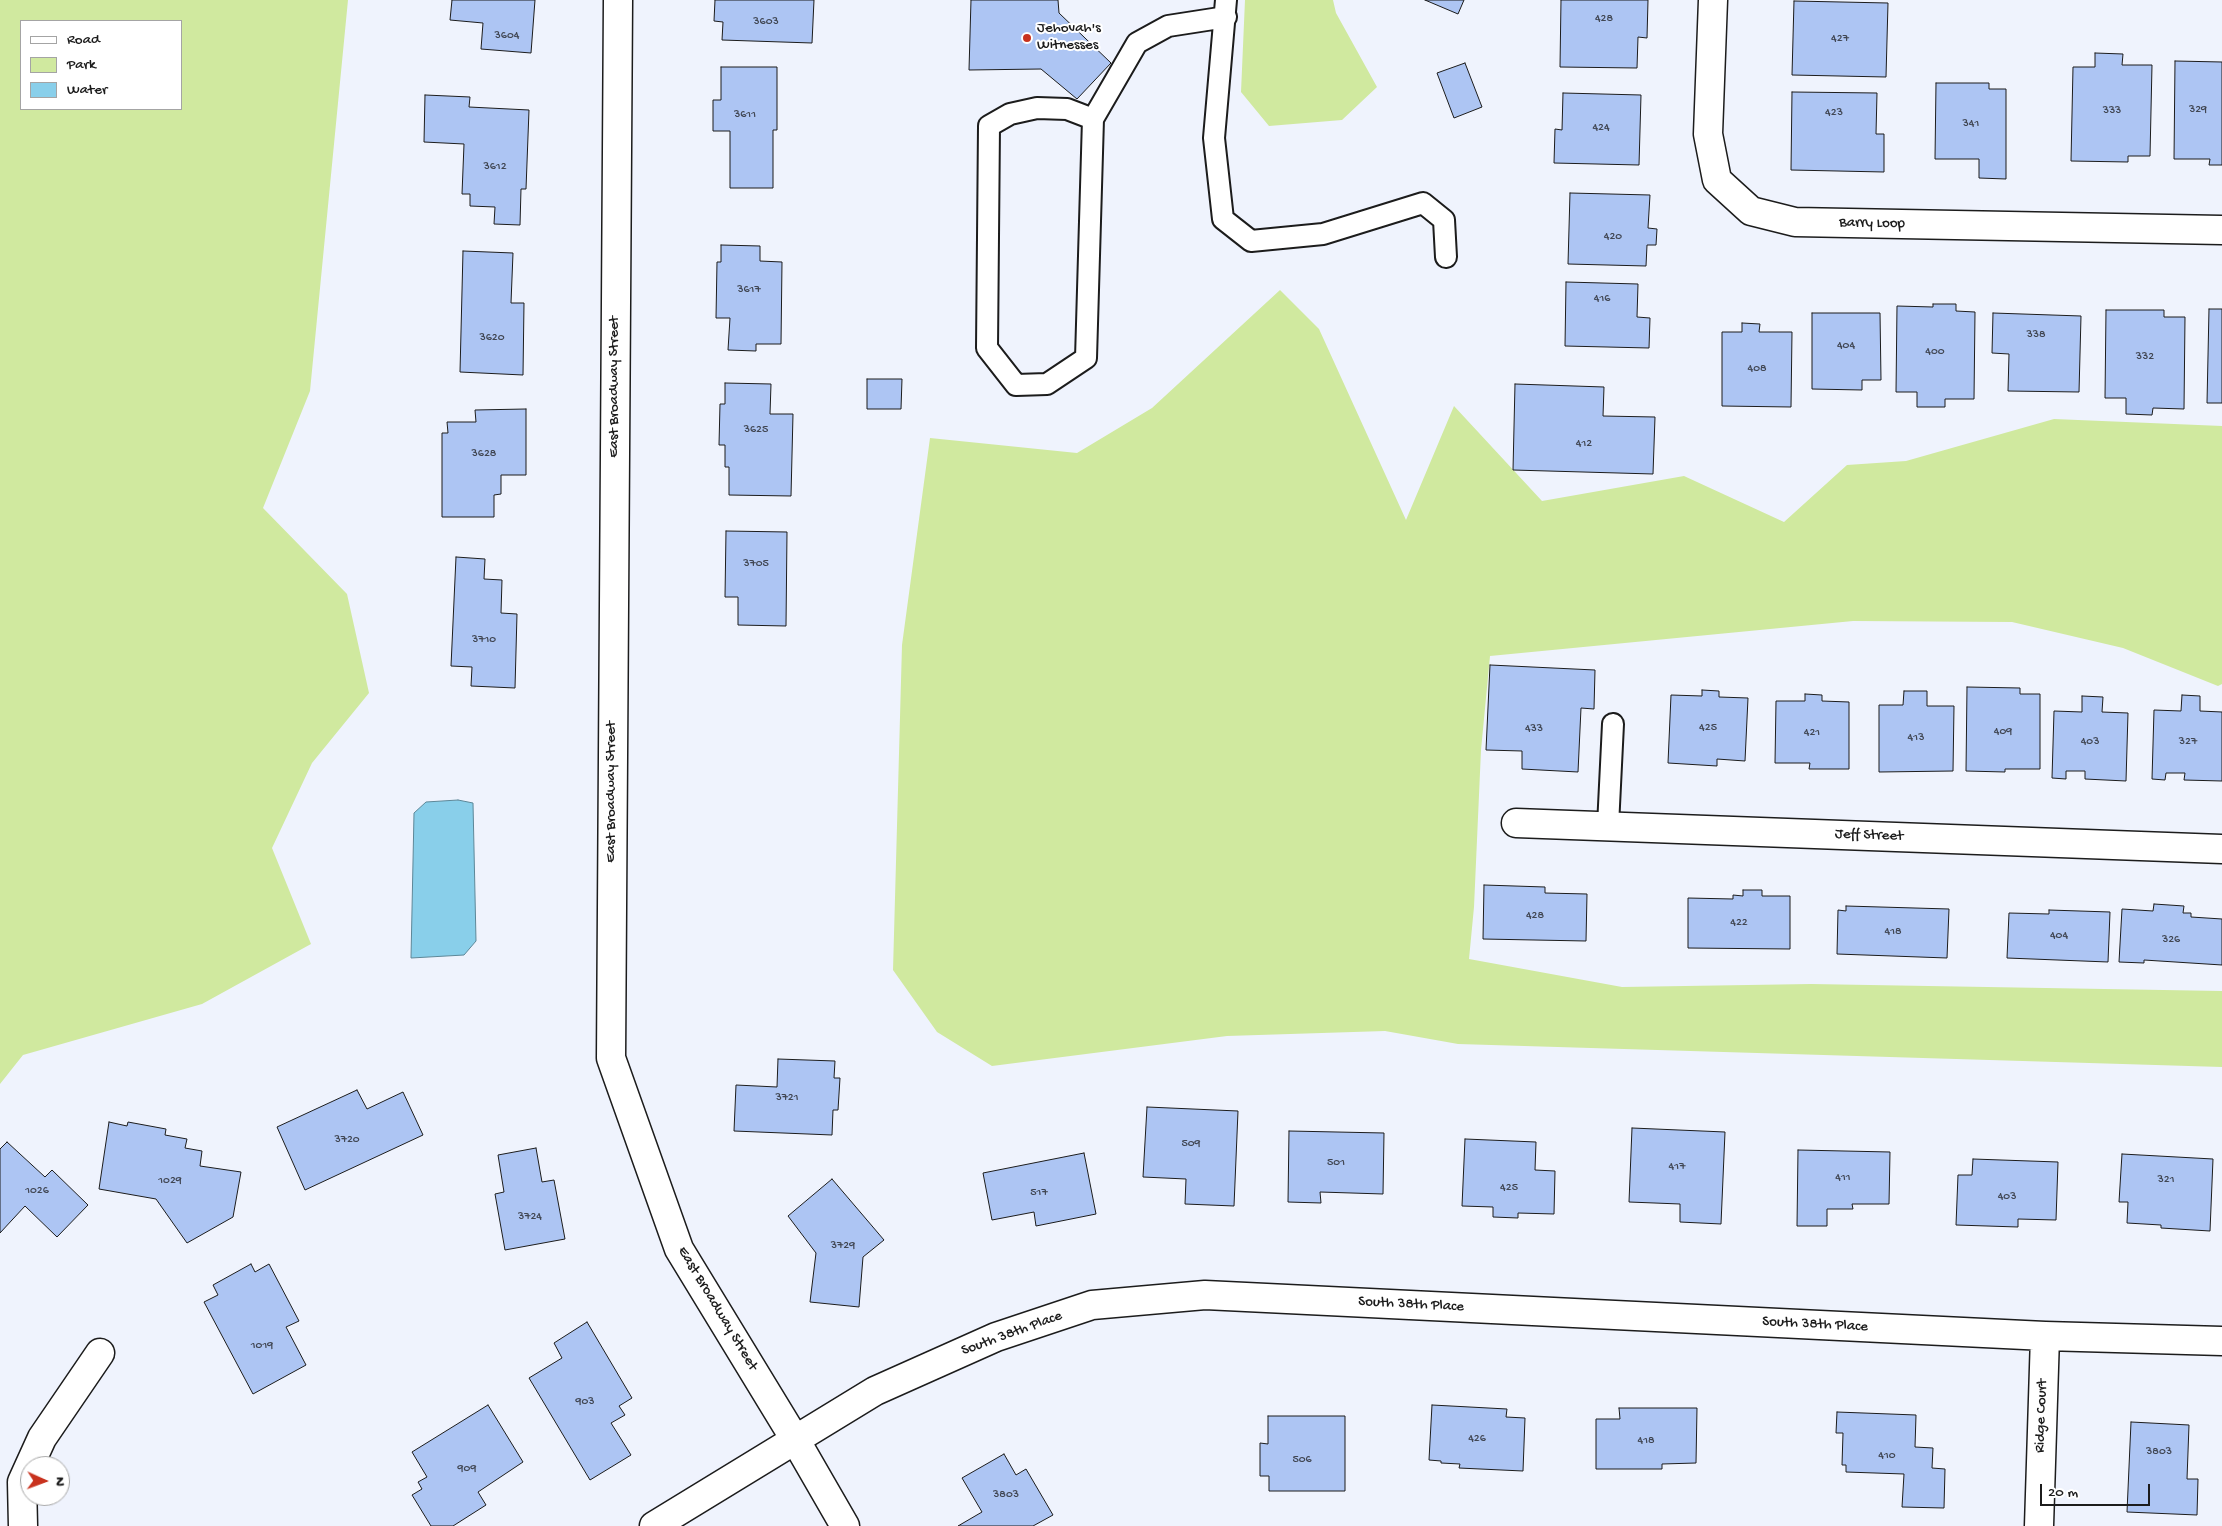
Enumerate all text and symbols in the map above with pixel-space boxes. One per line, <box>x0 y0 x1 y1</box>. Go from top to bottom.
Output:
house number: 428 <box>1595 12 1613 26</box>
house number: 3603 <box>753 15 779 29</box>
legend <box>20 20 182 110</box>
place label: Jehovah's Witnesses <box>1037 20 1101 55</box>
house number: 3604 <box>495 29 519 43</box>
text: Road <box>67 31 100 49</box>
marker: Jehovah's Witnesses <box>1021 32 1033 44</box>
house number: 427 <box>1831 32 1849 46</box>
text: Park <box>67 56 96 74</box>
text: Water <box>67 81 107 99</box>
house number: 329 <box>2189 103 2207 117</box>
house number: 333 <box>2103 104 2121 118</box>
house number: 423 <box>1825 106 1843 120</box>
house number: 3611 <box>734 108 756 122</box>
house number: 341 <box>1963 117 1979 131</box>
house number: 424 <box>1592 121 1610 135</box>
house number: 3612 <box>483 160 507 174</box>
street label: Barry Loop <box>1839 214 1905 234</box>
house number: 420 <box>1604 230 1622 244</box>
house number: 3617 <box>737 283 761 297</box>
house number: 416 <box>1594 292 1610 306</box>
street label: East Broadway Street <box>606 316 624 458</box>
house number: 338 <box>2026 328 2046 342</box>
house number: 3620 <box>479 331 505 345</box>
house number: 404 <box>1837 339 1855 353</box>
house number: 400 <box>1925 345 1945 359</box>
house number: 332 <box>2136 350 2154 364</box>
house number: 408 <box>1747 362 1767 376</box>
house number: 3625 <box>744 423 768 437</box>
house number: 412 <box>1576 437 1592 451</box>
house number: 3628 <box>472 447 496 461</box>
house number: 3705 <box>743 557 769 571</box>
house number: 3710 <box>472 633 496 647</box>
street label: East Broadway Street <box>603 721 621 863</box>
house number: 425 <box>1699 721 1717 735</box>
house number: 433 <box>1525 722 1543 736</box>
house number: 409 <box>1994 725 2012 739</box>
house number: 421 <box>1804 726 1820 740</box>
house number: 413 <box>1908 731 1924 745</box>
house number: 403 <box>2081 735 2099 749</box>
house number: 327 <box>2179 735 2197 749</box>
street label: Jeff Street <box>1834 826 1904 846</box>
house number: 428 <box>1526 909 1544 923</box>
house number: 422 <box>1730 916 1748 930</box>
house number: 418 <box>1884 925 1902 939</box>
house number: 404 <box>2050 929 2068 943</box>
house number: 326 <box>2162 933 2180 947</box>
house number: 3721 <box>775 1091 799 1105</box>
house number: 3720 <box>334 1133 360 1147</box>
house number: 509 <box>1181 1137 1201 1151</box>
house number: 501 <box>1327 1156 1345 1170</box>
house number: 417 <box>1669 1160 1685 1174</box>
house number: 411 <box>1835 1171 1851 1185</box>
house number: 321 <box>2158 1173 2174 1187</box>
house number: 1029 <box>158 1174 182 1188</box>
house number: 425 <box>1500 1181 1518 1195</box>
house number: 1026 <box>25 1184 49 1198</box>
house number: 517 <box>1030 1186 1048 1200</box>
house number: 403 <box>1998 1190 2016 1204</box>
house number: 3724 <box>518 1210 542 1224</box>
house number: 3729 <box>831 1239 855 1253</box>
street label: East Broadway Street <box>673 1244 761 1374</box>
street label: South 38th Place <box>1358 1293 1464 1317</box>
street label: South 38th Place <box>959 1307 1065 1361</box>
street label: South 38th Place <box>1762 1313 1868 1337</box>
house number: 1019 <box>251 1339 273 1353</box>
street label: Ridge Court <box>2032 1379 2052 1453</box>
house number: 903 <box>575 1395 595 1409</box>
house number: 426 <box>1468 1432 1486 1446</box>
house number: 418 <box>1637 1434 1655 1448</box>
house number: 3803 <box>2146 1445 2172 1459</box>
house number: 410 <box>1878 1449 1896 1463</box>
house number: 506 <box>1292 1453 1312 1467</box>
north arrow <box>20 1456 70 1506</box>
house number: 909 <box>458 1462 476 1476</box>
scale bar <box>2042 1474 2152 1506</box>
text: N <box>51 1477 68 1486</box>
text: 20 m <box>2048 1484 2078 1502</box>
house number: 3803 <box>993 1488 1019 1502</box>

